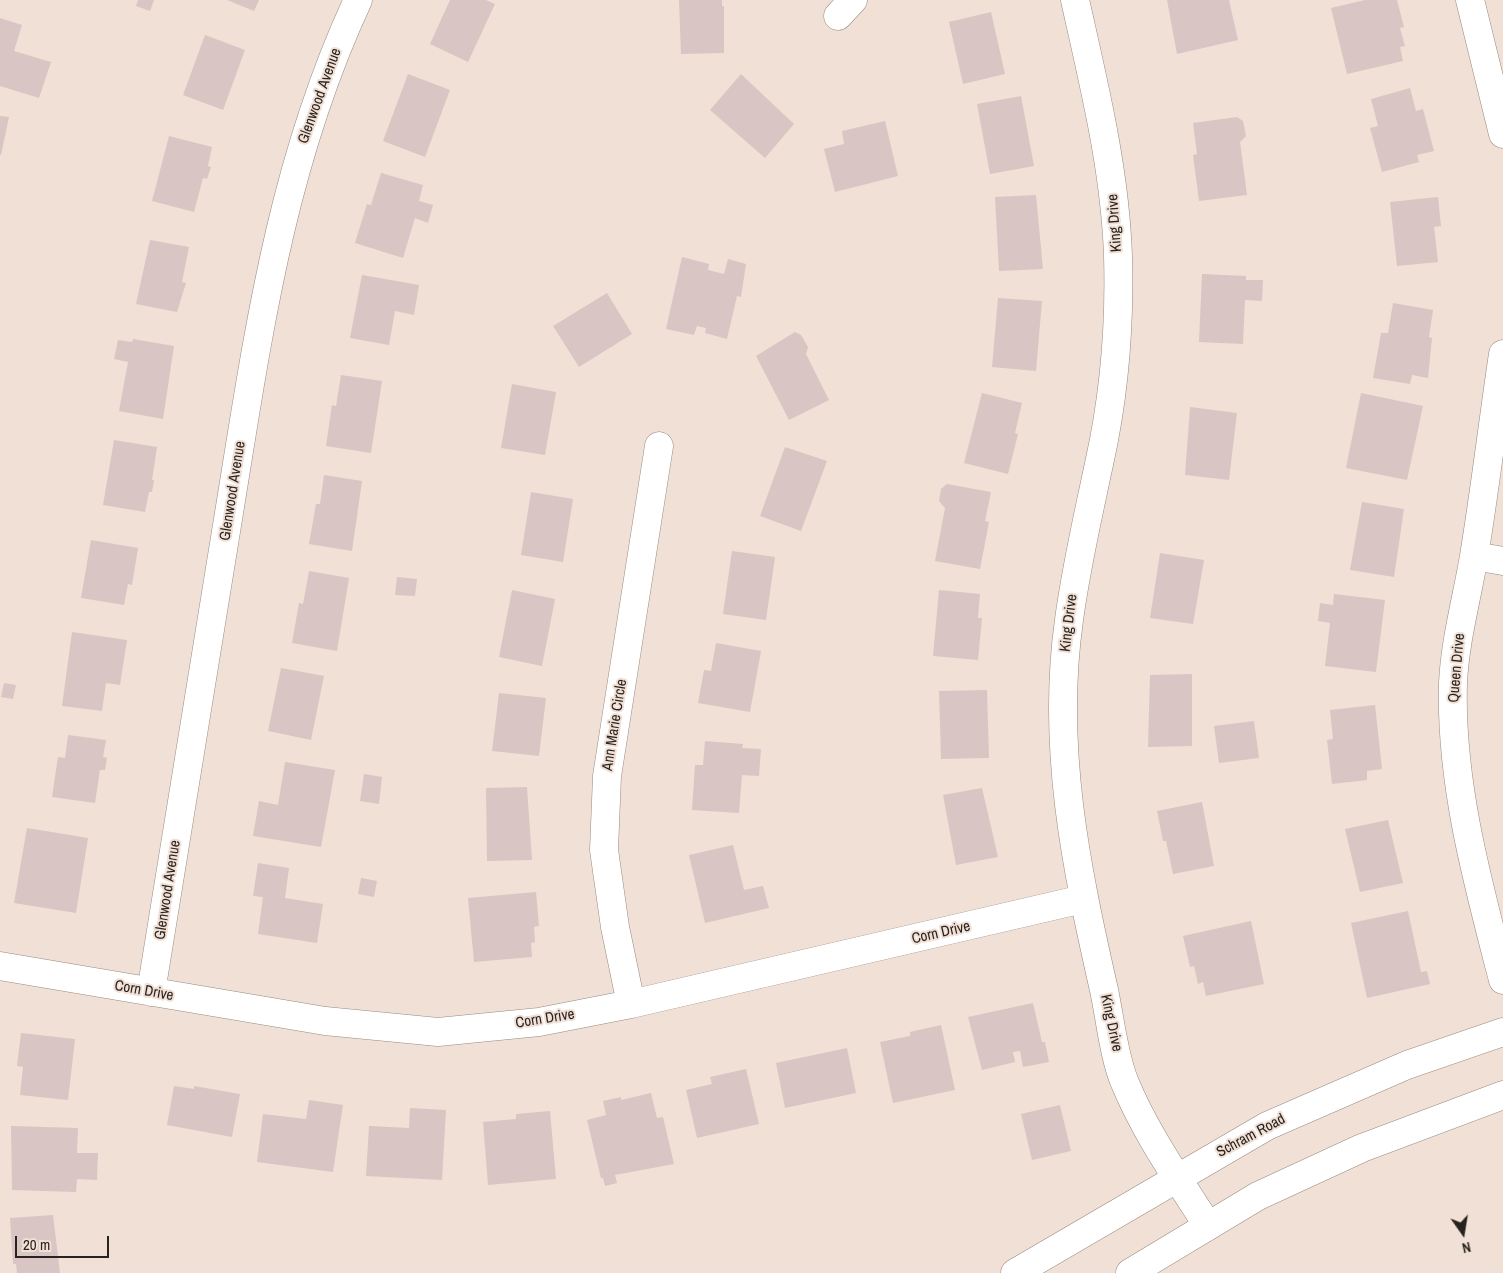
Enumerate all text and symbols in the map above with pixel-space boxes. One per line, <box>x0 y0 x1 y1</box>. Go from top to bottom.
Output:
street label: Glenwood Avenue <box>294 46 346 146</box>
street label: King Drive <box>1104 193 1126 253</box>
street label: Glenwood Avenue <box>216 440 250 542</box>
street label: King Drive <box>1057 593 1081 653</box>
street label: Queen Drive <box>1445 632 1469 704</box>
street label: Ann Marie Circle <box>599 678 631 772</box>
street label: Glenwood Avenue <box>151 839 185 941</box>
street label: Corn Drive <box>910 918 972 948</box>
street label: Corn Drive <box>113 977 175 1005</box>
street label: King Drive <box>1096 993 1126 1053</box>
street label: Corn Drive <box>514 1005 576 1033</box>
street label: Schram Road <box>1214 1110 1288 1162</box>
north arrow <box>1438 1208 1488 1258</box>
scale bar <box>18 1226 111 1258</box>
text: 20 m <box>23 1234 50 1255</box>
text: N <box>1460 1238 1472 1257</box>

